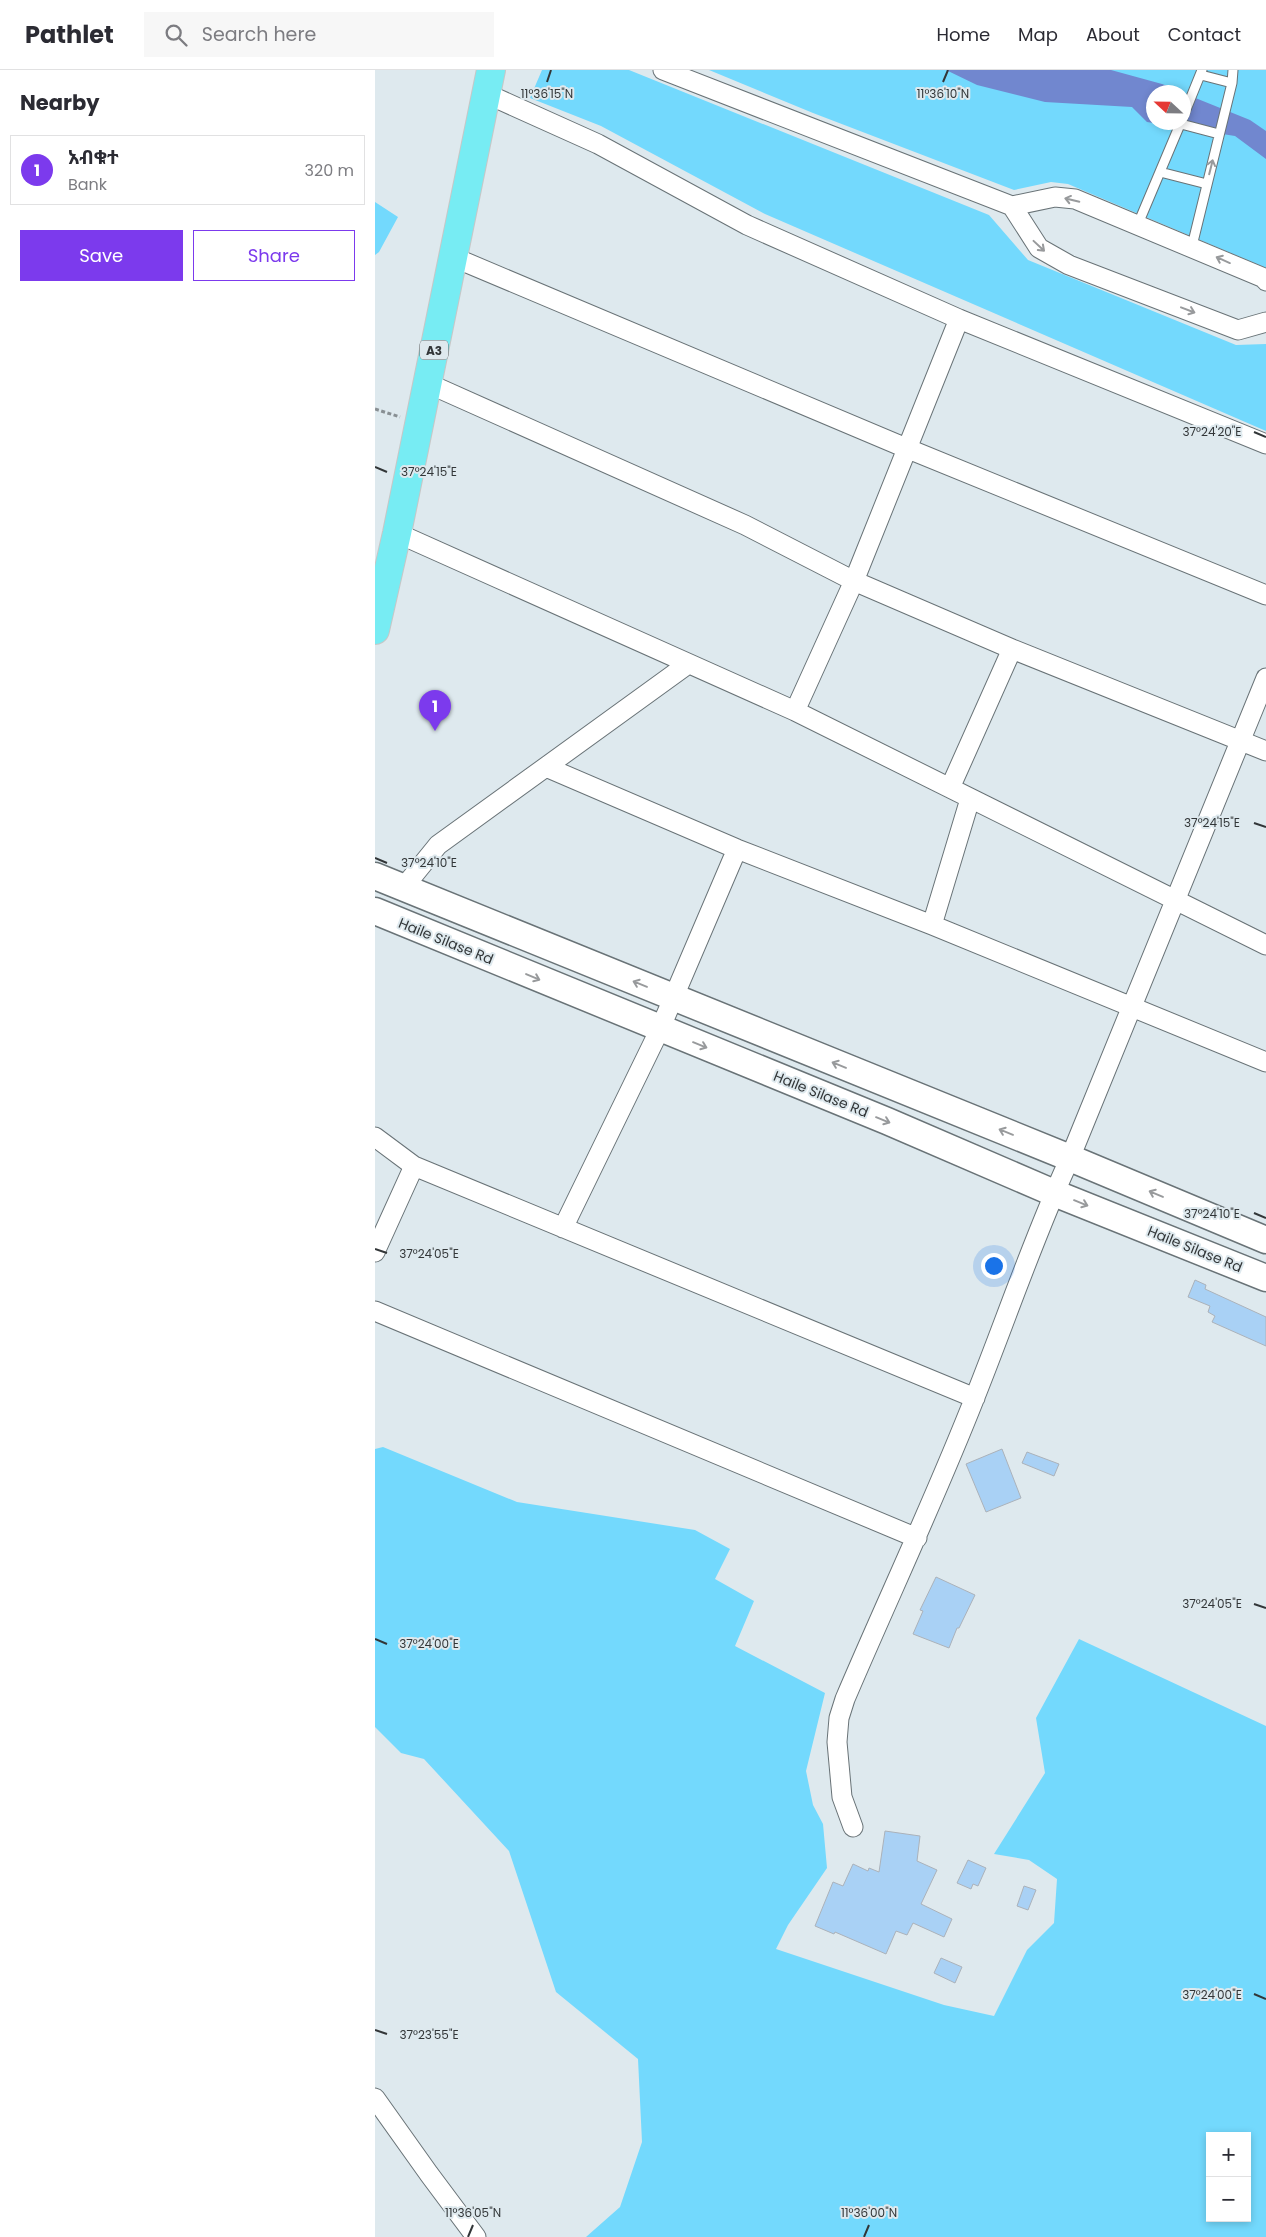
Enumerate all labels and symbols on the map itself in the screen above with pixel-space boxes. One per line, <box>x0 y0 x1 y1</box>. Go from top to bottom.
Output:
text: 11°36'15"N <box>521 85 573 102</box>
text: 11°36'10"N <box>917 85 969 102</box>
north arrow <box>1146 85 1191 130</box>
one-way arrow <box>1207 159 1216 175</box>
one-way arrow <box>1065 195 1081 204</box>
one-way arrow <box>1033 240 1046 252</box>
one-way arrow <box>1216 254 1231 264</box>
one-way arrow <box>1180 307 1195 316</box>
road number: A3 <box>420 340 448 360</box>
text: 37°24'20"E <box>1183 423 1242 440</box>
text: 37°24'15"E <box>401 463 457 480</box>
pin: 1 <box>419 690 451 731</box>
text: 37°24'15"E <box>1184 814 1240 831</box>
text: 37°24'10"E <box>401 854 457 871</box>
street label: Haile Silase Rd <box>396 913 496 969</box>
one-way arrow <box>525 972 540 982</box>
one-way arrow <box>633 979 648 988</box>
one-way arrow <box>692 1041 707 1051</box>
one-way arrow <box>832 1059 847 1069</box>
street label: Haile Silase Rd <box>771 1066 871 1122</box>
one-way arrow <box>875 1115 890 1125</box>
one-way arrow <box>999 1127 1014 1137</box>
one-way arrow <box>1149 1189 1164 1198</box>
one-way arrow <box>1073 1199 1088 1209</box>
text: 37°24'10"E <box>1184 1205 1240 1222</box>
street label: Haile Silase Rd <box>1145 1221 1245 1277</box>
text: 37°24'05"E <box>399 1245 459 1262</box>
your location <box>981 1253 1007 1279</box>
text: 37°24'05"E <box>1182 1595 1242 1612</box>
text: 37°24'00"E <box>399 1635 459 1652</box>
text: 37°24'00"E <box>1182 1986 1242 2003</box>
text: 37°23'55"E <box>399 2026 459 2043</box>
text: 11°36'05"N <box>445 2204 501 2221</box>
text: 11°36'00"N <box>841 2204 897 2221</box>

